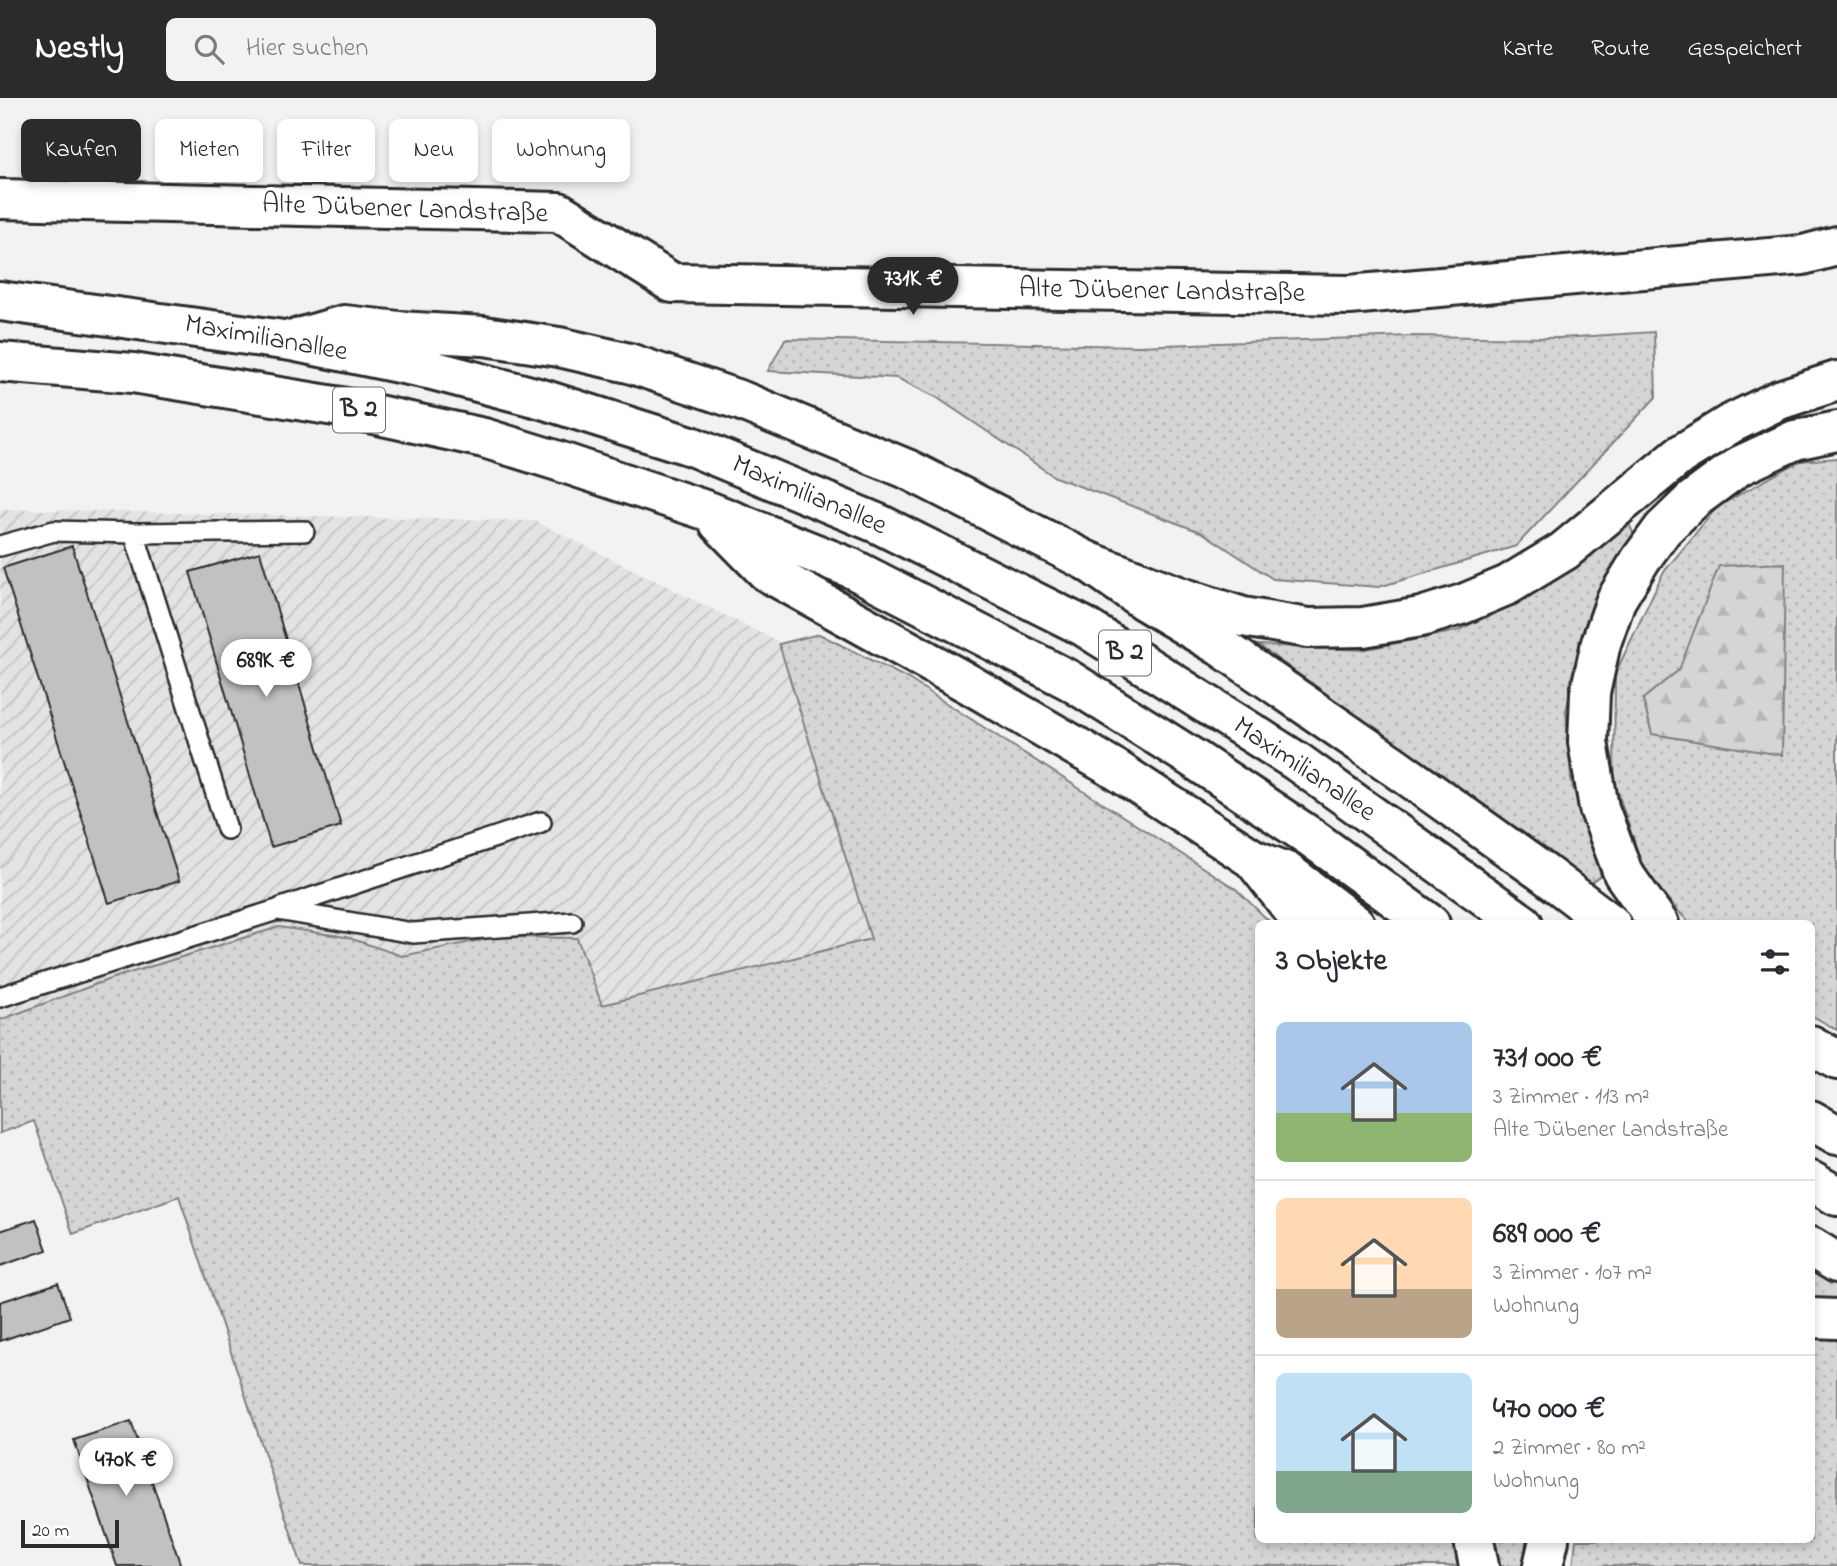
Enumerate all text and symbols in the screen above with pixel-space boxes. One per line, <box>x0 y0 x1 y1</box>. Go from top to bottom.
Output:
search box <box>166 18 656 81</box>
text: Nestly <box>35 25 124 73</box>
icon: search <box>190 30 228 68</box>
text: Hier suchen <box>246 30 368 68</box>
text: Karte <box>1502 32 1553 67</box>
text: Route <box>1591 32 1650 67</box>
text: Gespeichert <box>1688 32 1802 67</box>
chip: Kaufen <box>21 119 141 182</box>
chip: Mieten <box>155 119 263 182</box>
chip: Filter <box>277 119 375 182</box>
chip: Neu <box>389 119 478 182</box>
chip: Wohnung <box>492 119 630 182</box>
street label: Alte Dübener Landstraße <box>261 185 549 236</box>
pin: 731K € <box>856 258 970 317</box>
text: 731K € <box>883 263 943 296</box>
street label: Alte Dübener Landstraße <box>1018 269 1306 315</box>
street label: Maximilianallee <box>181 305 351 374</box>
road number: B 2 <box>333 388 385 432</box>
street label: Maximilianallee <box>725 445 893 547</box>
road number: B 2 <box>1099 631 1151 676</box>
pin: 689K € <box>209 640 323 699</box>
text: 689K € <box>237 645 295 678</box>
street label: Maximilianallee <box>1224 707 1384 833</box>
text: 3 Objekte <box>1276 940 1387 984</box>
icon: filters <box>1756 943 1794 981</box>
text: 731 000 € <box>1493 1037 1602 1081</box>
icon: home <box>1332 1050 1416 1134</box>
text: 3 Zimmer · 113 m² <box>1493 1081 1650 1114</box>
text: Alte Dübener Landstraße <box>1493 1114 1728 1147</box>
text: 689 000 € <box>1493 1213 1601 1257</box>
icon: home <box>1332 1226 1416 1310</box>
text: 3 Zimmer · 107 m² <box>1493 1257 1652 1290</box>
text: Wohnung <box>1493 1290 1579 1323</box>
text: 470 000 € <box>1493 1388 1605 1432</box>
icon: home <box>1332 1401 1416 1485</box>
text: 2 Zimmer · 80 m² <box>1493 1432 1646 1465</box>
pin: 470K € <box>69 1438 183 1498</box>
text: 470K € <box>95 1444 157 1477</box>
text: Wohnung <box>1493 1465 1579 1498</box>
scale bar <box>21 1517 119 1549</box>
text: 20 m <box>32 1518 69 1545</box>

